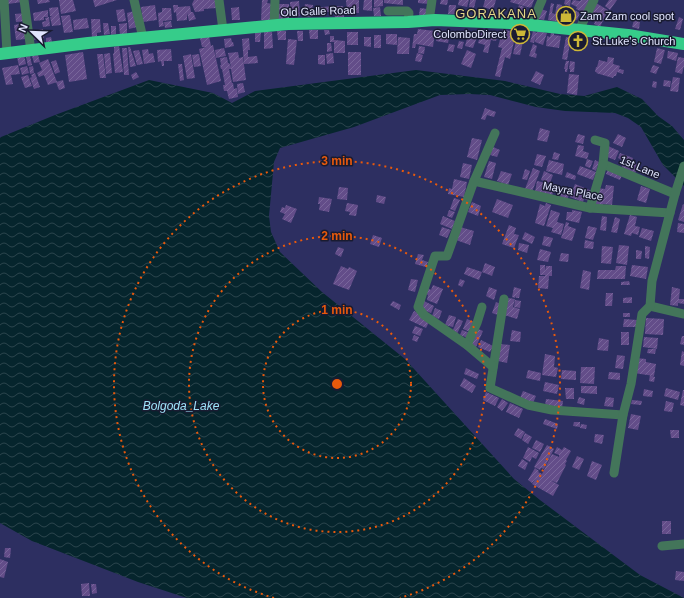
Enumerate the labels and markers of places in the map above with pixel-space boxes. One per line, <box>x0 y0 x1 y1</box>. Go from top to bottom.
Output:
shop icon: Zam Zam cool spot <box>555 5 577 27</box>
place label: Zam Zam cool spot <box>580 10 674 22</box>
supermarket icon: ColomboDirect <box>509 23 531 45</box>
place label: ColomboDirect <box>433 28 506 40</box>
church icon: St.Luke's Church <box>567 30 589 52</box>
place label: St.Luke's Church <box>592 35 675 47</box>
centre of rings <box>330 377 344 391</box>

